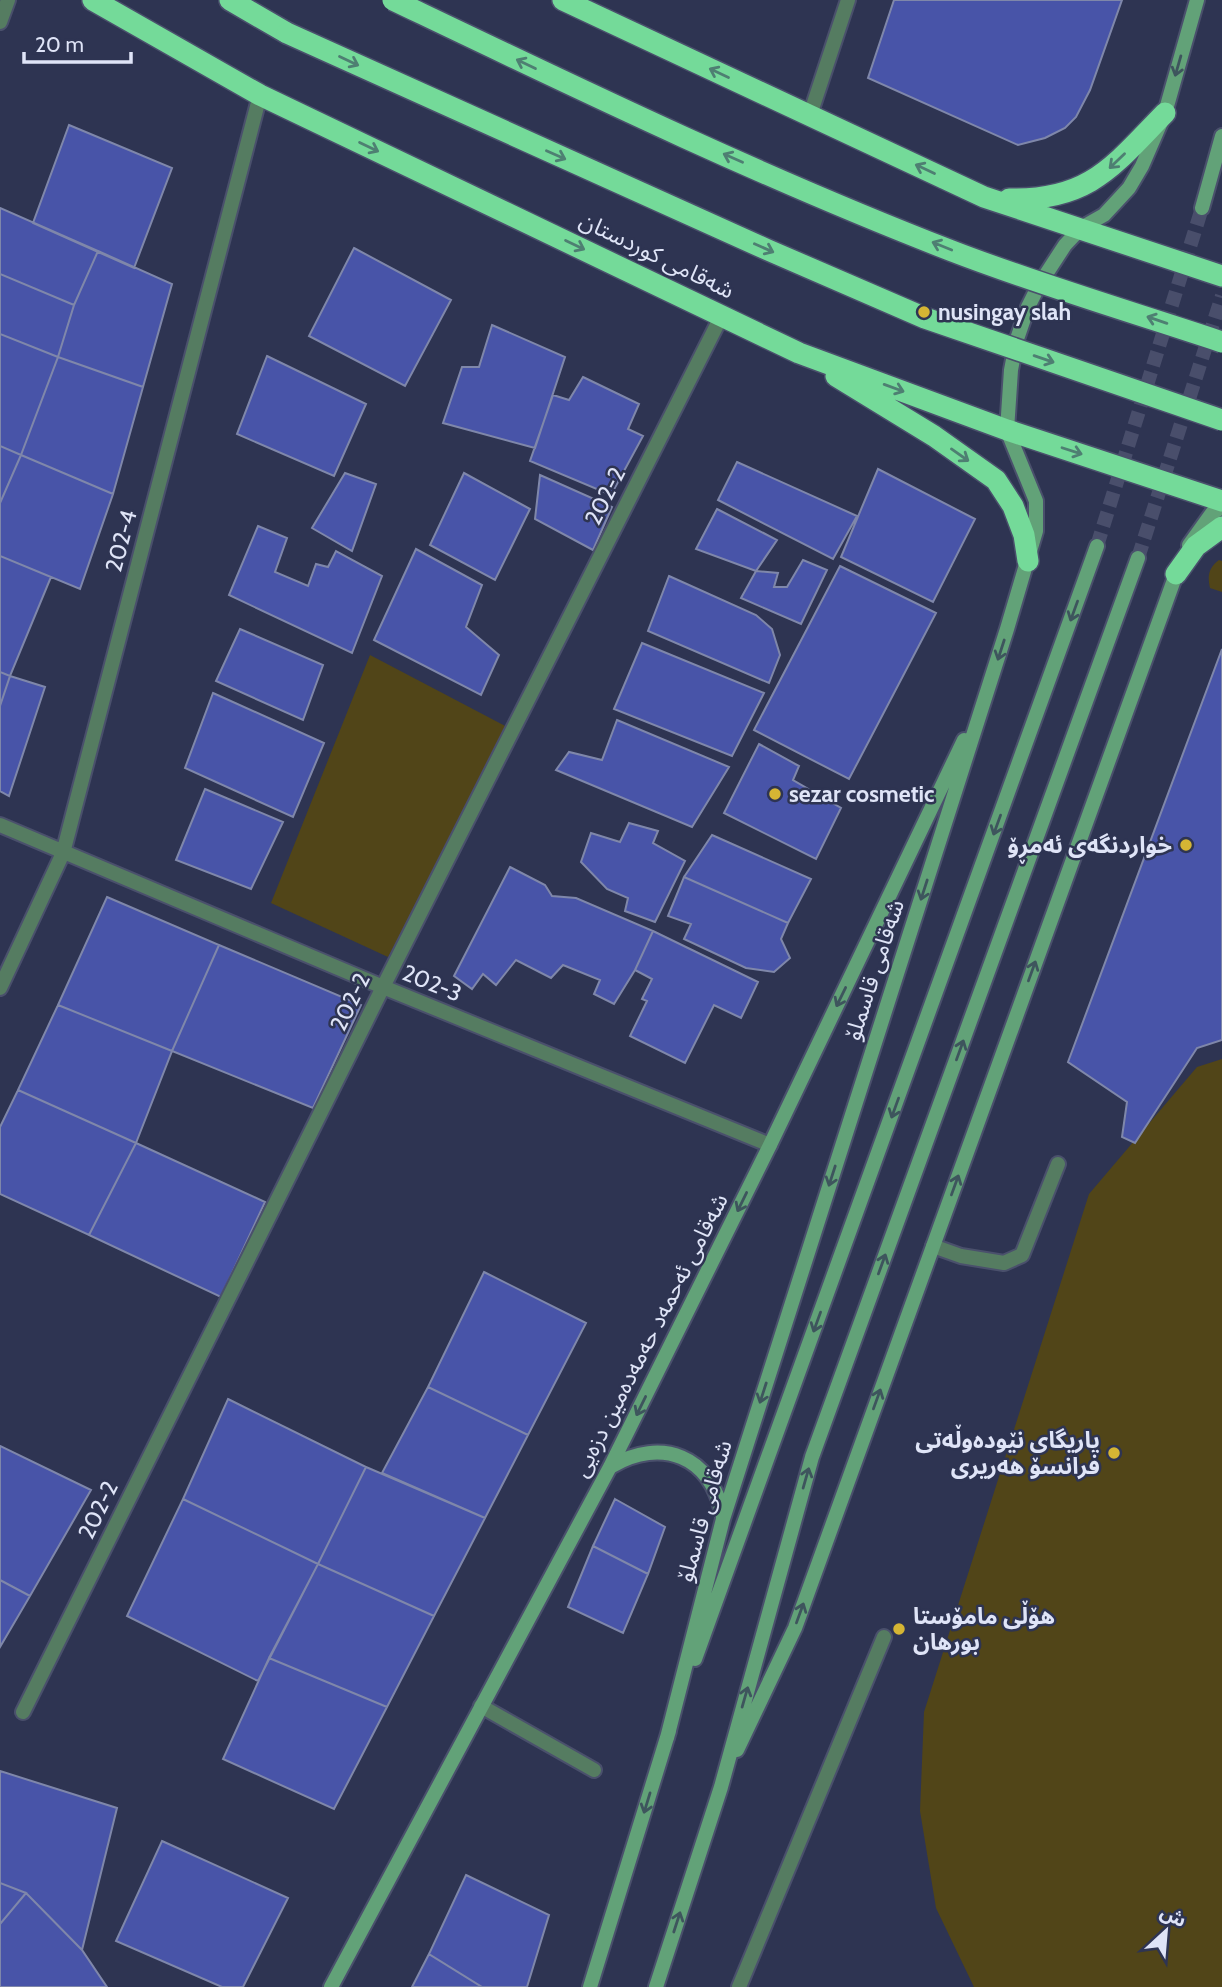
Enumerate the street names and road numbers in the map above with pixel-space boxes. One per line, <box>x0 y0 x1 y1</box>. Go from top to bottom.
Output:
street label: شەقامی کوردستان <box>575 205 739 305</box>
street label: 202-2 <box>579 462 631 530</box>
street label: 202-4 <box>99 507 143 575</box>
street label: شەقامی قاسملۆ <box>838 896 910 1044</box>
street label: 202-3 <box>398 958 466 1008</box>
street label: 202-2 <box>324 968 376 1036</box>
street label: شەقامی ئەحمەد حەمەدەمین دزەیی <box>566 1189 734 1481</box>
street label: شەقامی قاسملۆ <box>670 1437 738 1585</box>
street label: 202-2 <box>72 1476 124 1544</box>

